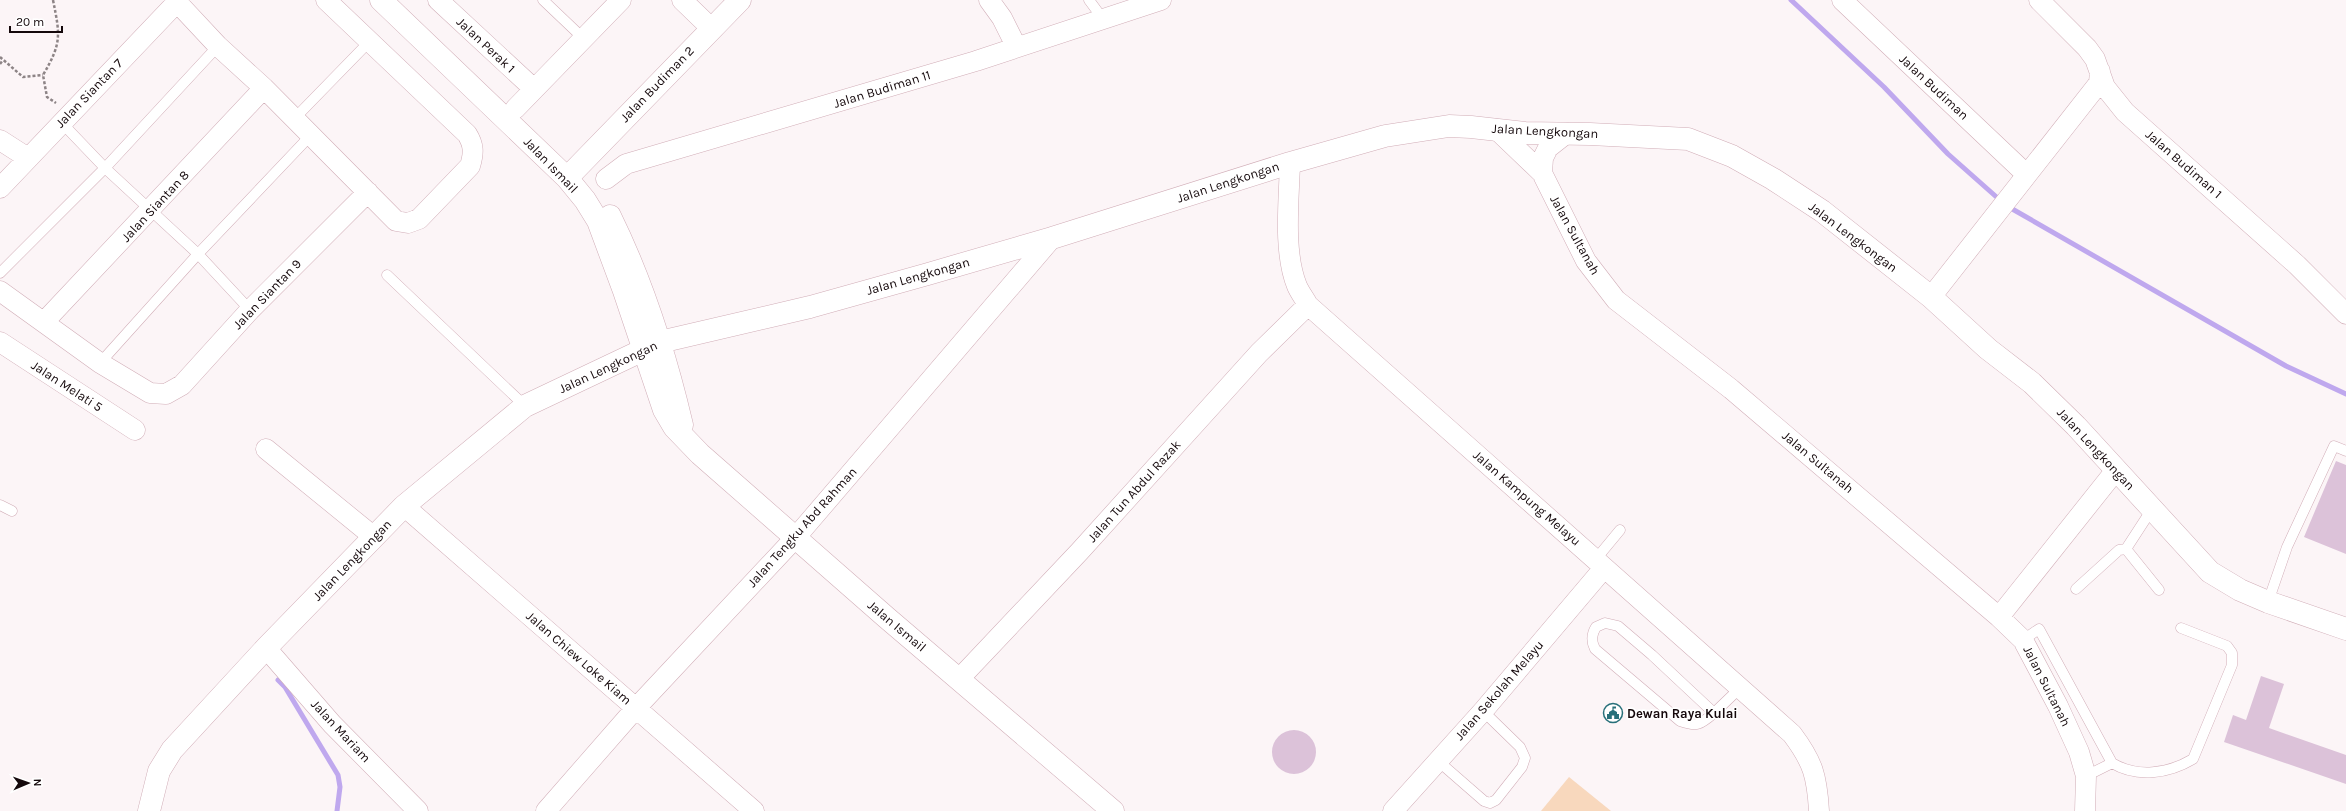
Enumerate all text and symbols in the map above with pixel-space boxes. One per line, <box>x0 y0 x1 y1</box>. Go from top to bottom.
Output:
scale bar <box>10 8 62 34</box>
street label: Jalan Perak 1 <box>454 14 518 76</box>
text: 20 m <box>16 15 44 29</box>
street label: Jalan Budiman 2 <box>617 43 697 125</box>
street label: Jalan Budiman <box>1896 51 1972 123</box>
street label: Jalan Siantan 7 <box>52 55 126 131</box>
street label: Jalan Budiman 11 <box>832 67 932 111</box>
street label: Jalan Lengkongan <box>1491 121 1599 141</box>
street label: Jalan Budiman 1 <box>2143 127 2225 201</box>
street label: Jalan Ismail <box>521 134 581 196</box>
street label: Jalan Lengkongan <box>1175 158 1281 206</box>
street label: Jalan Siantan 8 <box>118 167 192 245</box>
street label: Jalan Sultanah <box>1547 193 1603 277</box>
street label: Jalan Lengkongan <box>1806 199 1900 275</box>
street label: Jalan Lengkongan <box>865 254 971 298</box>
street label: Jalan Siantan 9 <box>230 256 304 332</box>
street label: Jalan Lengkongan <box>556 338 660 396</box>
street label: Jalan Melati 5 <box>29 357 105 415</box>
street label: Jalan Lengkongan <box>2054 405 2138 493</box>
street label: Jalan Sultanah <box>1779 428 1857 496</box>
street label: Jalan Tun Abdul Razak <box>1084 437 1184 545</box>
street label: Jalan Kampung Melayu <box>1470 447 1584 549</box>
street label: Jalan Tengku Abd Rahman <box>744 464 860 590</box>
street label: Jalan Lengkongan <box>310 516 394 604</box>
street label: Jalan Ismail <box>865 597 929 655</box>
street label: Jalan Chiew Loke Kiam <box>523 608 635 708</box>
street label: Jalan Sekolah Melayu <box>1452 637 1546 743</box>
street label: Jalan Sultanah <box>2020 643 2074 729</box>
street label: Jalan Mariam <box>308 697 374 765</box>
public building icon: Dewan Raya Kulai <box>1602 702 1624 724</box>
place label: Dewan Raya Kulai <box>1627 706 1738 721</box>
north arrow <box>8 763 48 803</box>
text: N <box>31 778 44 787</box>

